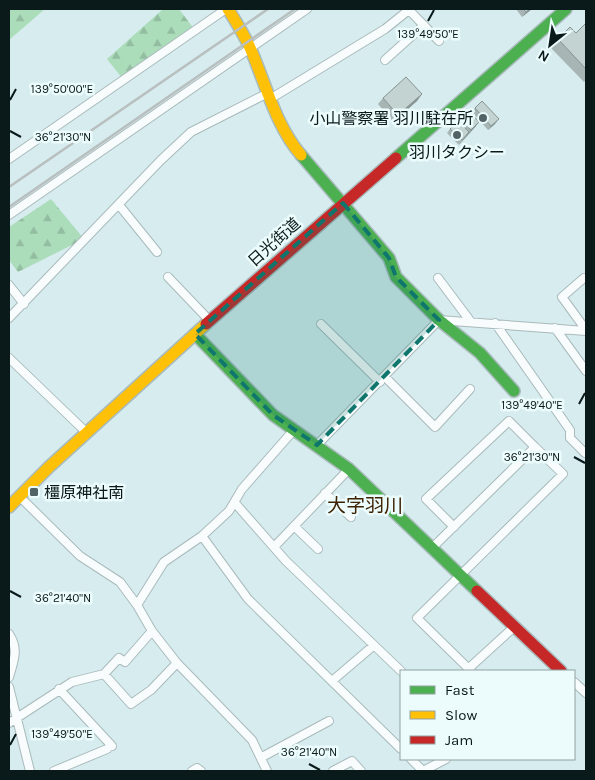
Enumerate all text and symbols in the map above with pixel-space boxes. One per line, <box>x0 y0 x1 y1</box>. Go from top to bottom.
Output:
north arrow <box>525 20 575 70</box>
text: 139°49'50"E <box>397 27 459 41</box>
text: N <box>535 46 552 66</box>
text: 139°50'00"E <box>31 82 93 96</box>
place label: 小山警察署 羽川駐在所 <box>309 109 473 128</box>
marker: 小山警察署 羽川駐在所 <box>477 112 489 124</box>
marker: 羽川タクシー <box>451 129 463 141</box>
text: 36°21'30"N <box>35 130 91 144</box>
place label: 羽川タクシー <box>409 143 505 162</box>
street label: 日光街道 <box>244 214 304 270</box>
text: 139°49'40"E <box>501 398 563 412</box>
text: 36°21'30"N <box>504 450 560 464</box>
place label: 橿原神社南 <box>44 483 124 502</box>
marker: 橿原神社南 <box>28 486 40 498</box>
district label: 大字羽川 <box>327 495 403 517</box>
text: 36°21'40"N <box>35 591 91 605</box>
legend <box>400 670 575 760</box>
text: Fast <box>445 681 475 699</box>
text: Slow <box>445 706 477 724</box>
text: 139°49'50"E <box>31 727 93 741</box>
text: Jam <box>445 731 473 749</box>
text: 36°21'40"N <box>281 745 337 759</box>

